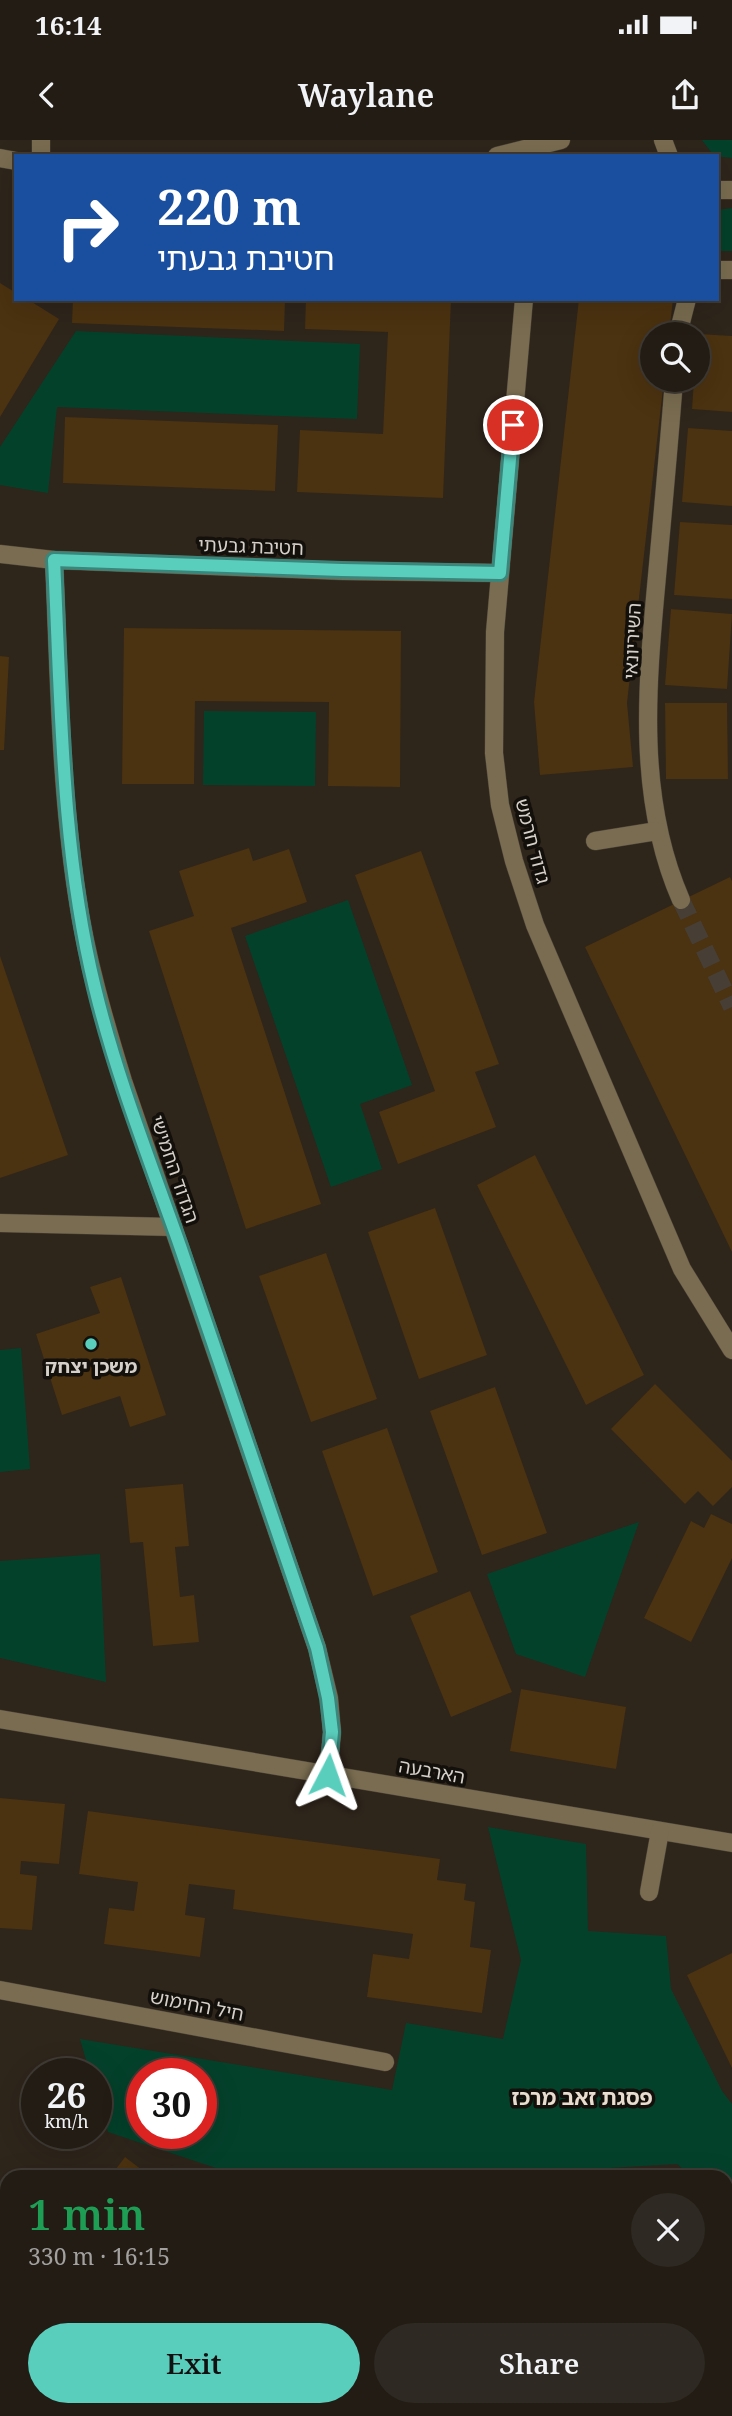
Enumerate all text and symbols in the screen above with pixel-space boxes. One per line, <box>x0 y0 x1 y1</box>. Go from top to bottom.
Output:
text: 16:14 <box>35 7 102 43</box>
text: Waylane <box>298 73 434 116</box>
icon: back <box>28 76 66 114</box>
icon: share <box>666 76 704 114</box>
text: 220 m <box>157 173 301 239</box>
icon: right <box>42 182 133 273</box>
text: חטיבת גבעתי <box>157 236 335 279</box>
map controls <box>640 322 710 392</box>
button: search <box>640 322 710 392</box>
pin <box>483 395 543 455</box>
icon: arrive <box>494 406 532 444</box>
street label: חטיבת גבעתי <box>198 531 304 561</box>
street label: השיריונאי <box>617 602 647 680</box>
street label: גדוד חרמש <box>509 796 557 886</box>
street label: הגדוד החמישי <box>144 1112 206 1226</box>
marker: משכן יצחק <box>83 1336 99 1352</box>
place label: משכן יצחק <box>45 1353 137 1379</box>
position arrow <box>291 1738 365 1812</box>
street label: הארבעה <box>397 1752 467 1790</box>
street label: חיל החימוש <box>148 1983 246 2027</box>
speed limit sign: 30 <box>126 2058 217 2149</box>
text: 26 <box>47 2071 86 2118</box>
district label: פסגת זאב מרכז <box>511 2083 653 2111</box>
text: km/h <box>44 2109 89 2133</box>
text: 1 min <box>28 2185 145 2242</box>
button: close <box>631 2193 705 2267</box>
text: 330 m · 16:15 <box>28 2240 170 2272</box>
button: Exit <box>28 2323 360 2403</box>
button: Share <box>374 2323 705 2403</box>

